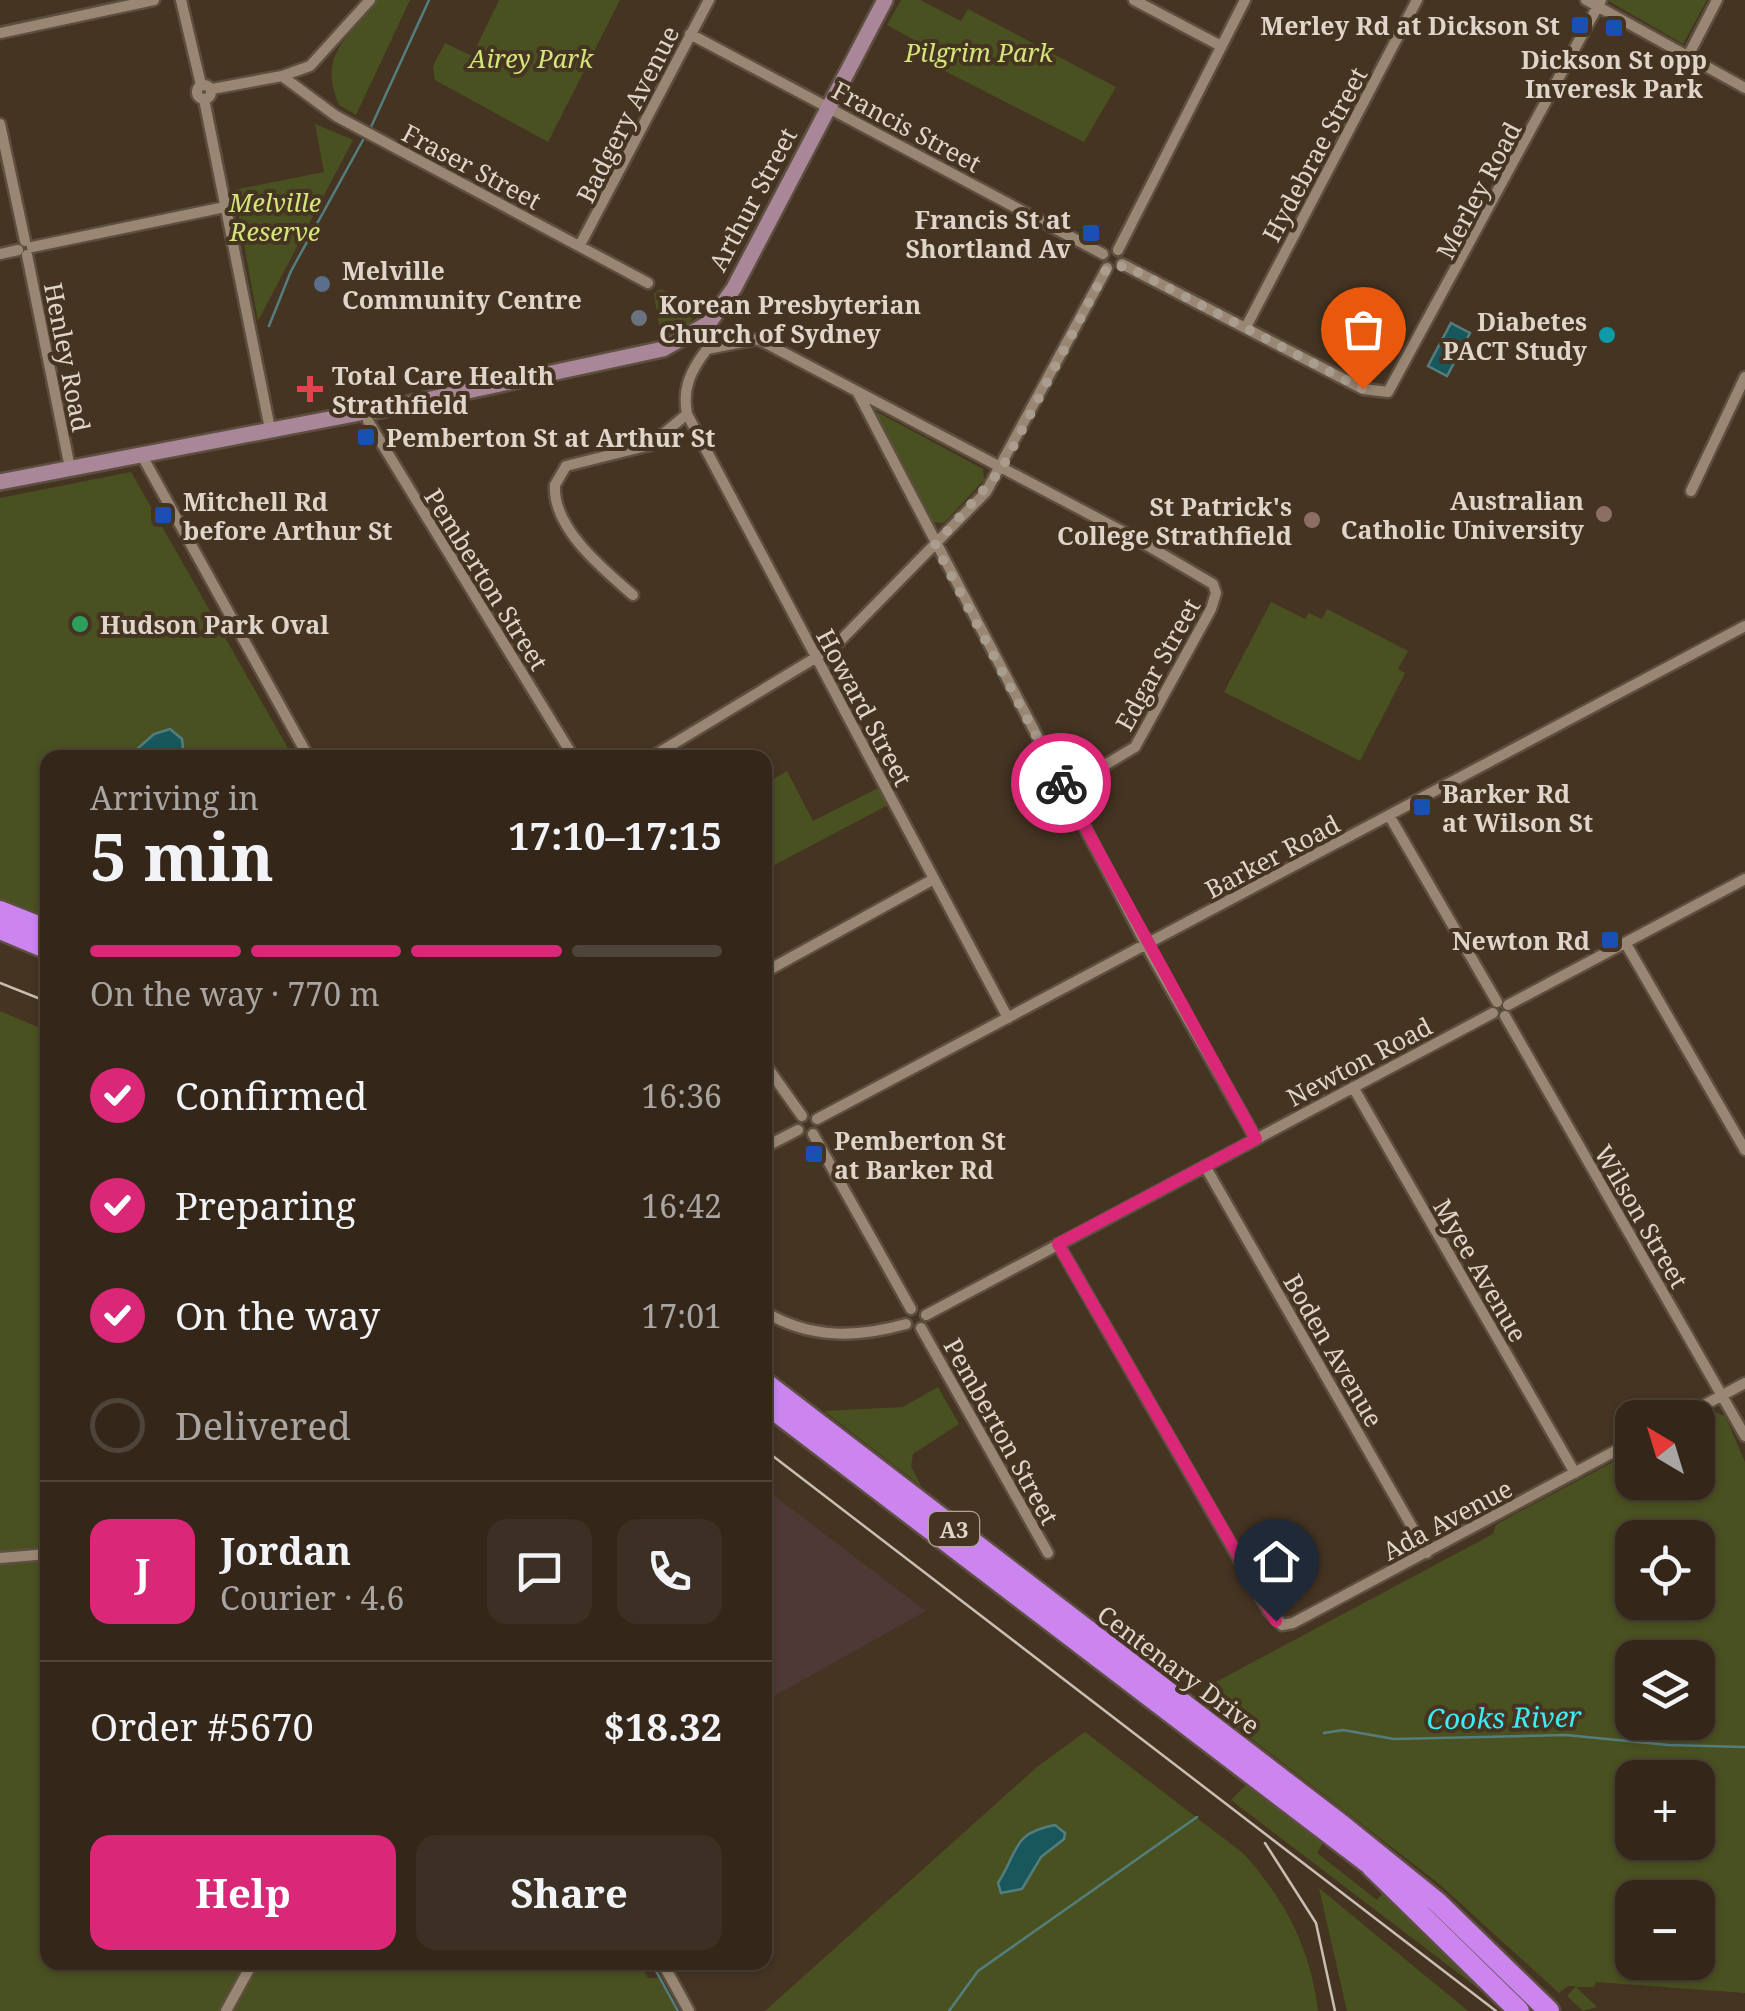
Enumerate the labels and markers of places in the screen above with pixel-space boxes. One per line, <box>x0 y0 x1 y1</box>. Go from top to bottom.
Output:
place label: Merley Rd at Dickson St <box>1260 8 1560 42</box>
marker: Merley Rd at Dickson St <box>1569 14 1591 36</box>
marker: Dickson St opp Inveresk Park <box>1603 17 1625 39</box>
place label: Dickson St opp Inveresk Park <box>1521 42 1707 105</box>
place label: Francis St at Shortland Av <box>906 202 1072 265</box>
marker: Francis St at Shortland Av <box>1080 222 1102 244</box>
place label: Melville Community Centre <box>342 253 582 316</box>
marker: Melville Community Centre <box>311 273 333 295</box>
place label: Korean Presbyterian Church of Sydney <box>659 287 922 350</box>
pin <box>1321 287 1406 390</box>
place label: Diabetes PACT Study <box>1442 304 1588 367</box>
marker: Korean Presbyterian Church of Sydney <box>628 307 650 329</box>
marker: Diabetes PACT Study <box>1596 324 1618 346</box>
place label: Total Care Health Strathfield <box>332 358 554 421</box>
marker: Total Care Health Strathfield <box>297 376 323 402</box>
place label: Pemberton St at Arthur St <box>386 420 715 454</box>
marker: Pemberton St at Arthur St <box>355 426 377 448</box>
place label: Australian Catholic University <box>1341 483 1585 546</box>
place label: Mitchell Rd before Arthur St <box>183 484 392 547</box>
place label: St Patrick's College Strathfield <box>1057 489 1292 552</box>
marker: Australian Catholic University <box>1593 503 1615 525</box>
marker: Mitchell Rd before Arthur St <box>152 504 174 526</box>
marker: St Patrick's College Strathfield <box>1301 509 1323 531</box>
place label: Hudson Park Oval <box>100 607 329 641</box>
marker: Hudson Park Oval <box>69 613 91 635</box>
place label: Barker Rd at Wilson St <box>1442 776 1593 839</box>
marker: Barker Rd at Wilson St <box>1411 796 1433 818</box>
place label: Newton Rd <box>1452 923 1590 957</box>
marker: Newton Rd <box>1599 929 1621 951</box>
place label: Pemberton St at Barker Rd <box>834 1123 1006 1186</box>
marker: Pemberton St at Barker Rd <box>803 1143 825 1165</box>
pin <box>1234 1519 1319 1622</box>

